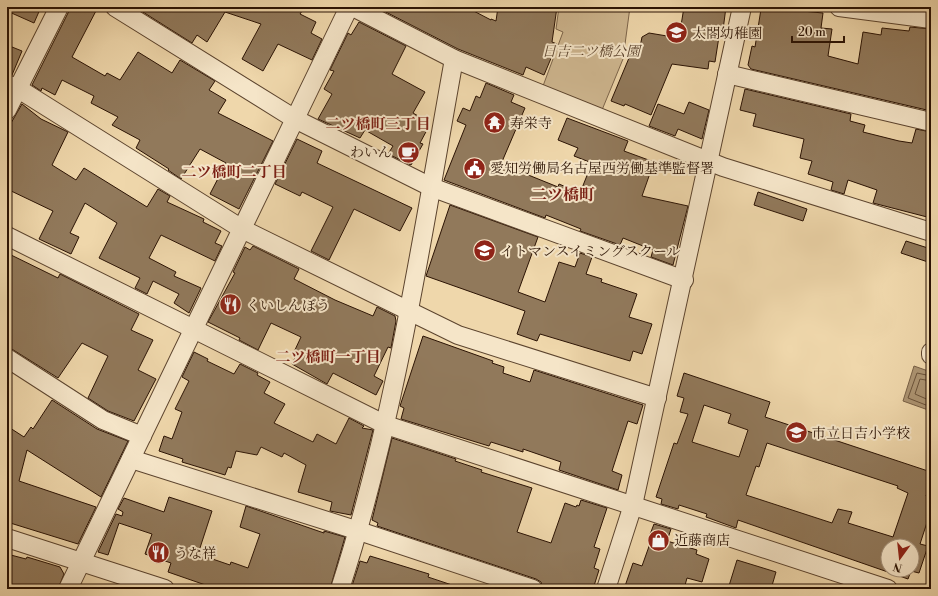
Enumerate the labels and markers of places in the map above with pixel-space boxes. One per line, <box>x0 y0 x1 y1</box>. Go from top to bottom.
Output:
school or university icon: 太閤幼稚園 <box>664 20 690 46</box>
place label: 太閤幼稚園 <box>692 25 762 43</box>
temple icon: 寿栄寺 <box>482 110 508 136</box>
place label: 寿栄寺 <box>510 115 552 133</box>
cafe icon: わいん <box>395 139 421 165</box>
place label: わいん <box>350 144 392 162</box>
public building icon: 愛知労働局名古屋西労働基準監督署 <box>462 155 488 181</box>
place label: 愛知労働局名古屋西労働基準監督署 <box>490 160 714 178</box>
school or university icon: イトマンスイミングスクール <box>471 238 497 264</box>
place label: イトマンスイミングスクール <box>500 243 681 261</box>
restaurant icon: くいしんぼう <box>218 292 244 318</box>
place label: くいしんぼう <box>246 297 330 315</box>
school or university icon: 市立日吉小学校 <box>784 420 810 446</box>
place label: 市立日吉小学校 <box>812 425 910 443</box>
shop icon: 近藤商店 <box>646 527 672 553</box>
place label: 近藤商店 <box>674 532 730 550</box>
restaurant icon: うな祥 <box>145 540 171 566</box>
place label: うな祥 <box>174 545 216 563</box>

